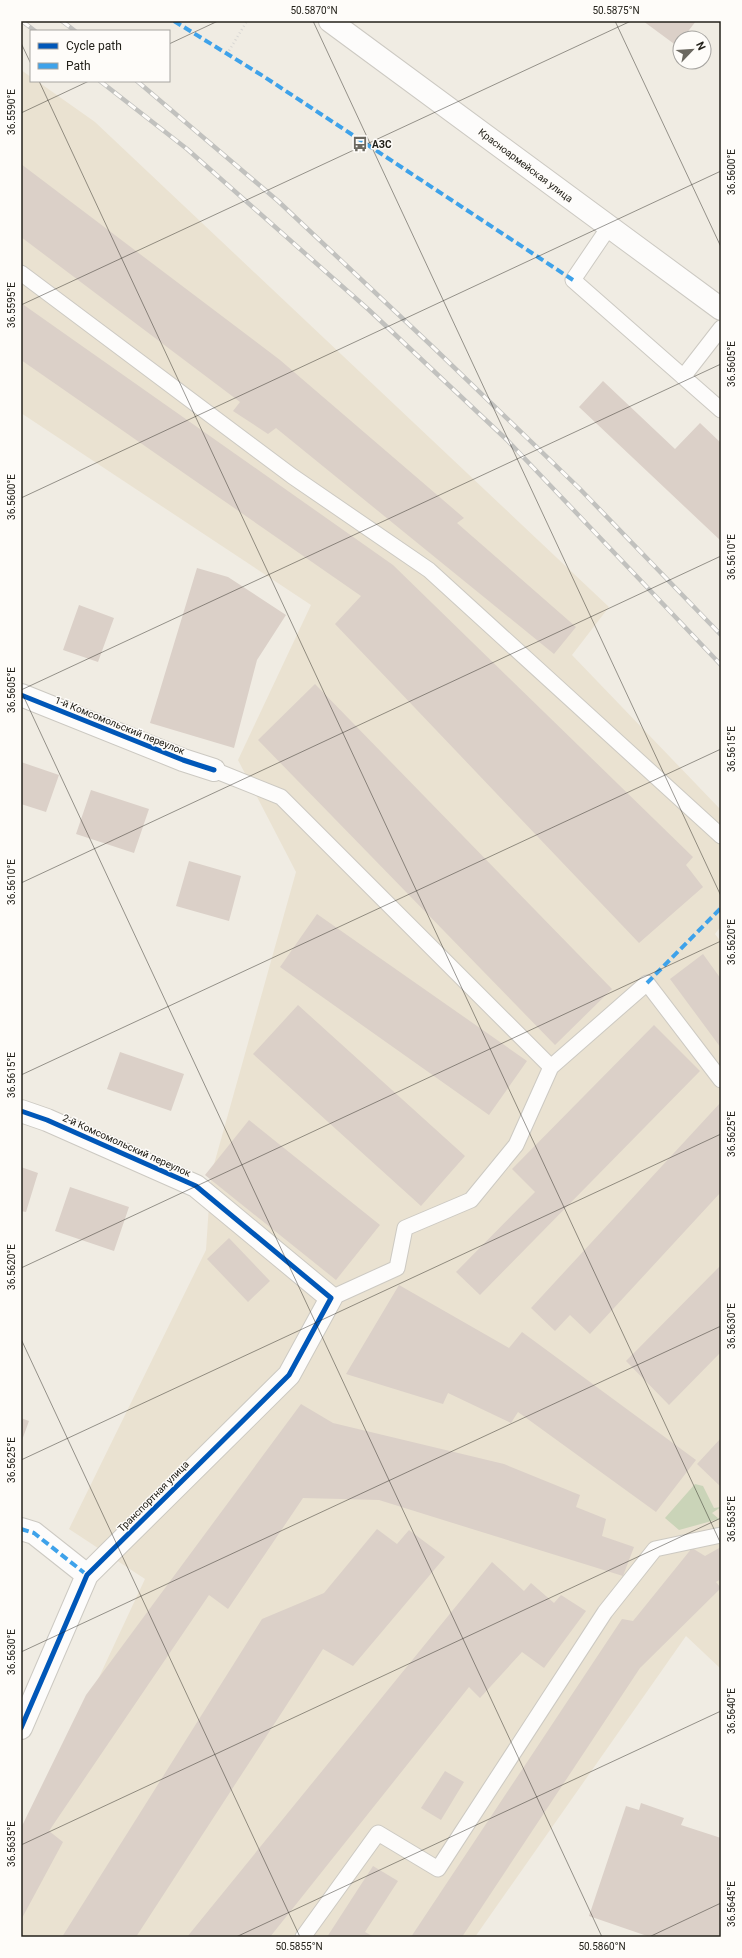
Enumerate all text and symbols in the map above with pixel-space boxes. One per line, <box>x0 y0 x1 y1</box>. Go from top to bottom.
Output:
text: 50.5870°N <box>290 5 338 16</box>
text: 50.5875°N <box>592 5 640 16</box>
legend <box>30 30 170 82</box>
north arrow <box>672 30 712 70</box>
text: Cycle path <box>66 39 122 53</box>
text: N <box>693 40 708 52</box>
text: Path <box>66 59 91 73</box>
text: 36.5590°E <box>6 89 17 135</box>
street label: Красноармейская улица <box>476 126 575 204</box>
bus stop icon: АЗС <box>351 135 369 153</box>
place label: АЗС <box>372 139 392 150</box>
text: 36.5600°E <box>726 149 737 195</box>
text: 36.5595°E <box>6 282 17 328</box>
text: 36.5605°E <box>726 341 737 387</box>
text: 36.5600°E <box>6 474 17 520</box>
text: 36.5610°E <box>726 534 737 580</box>
text: 36.5605°E <box>6 667 17 713</box>
street label: 1-й Комсомольский переулок <box>53 694 187 757</box>
text: 36.5615°E <box>726 726 737 772</box>
text: 36.5610°E <box>6 859 17 905</box>
text: 36.5620°E <box>726 919 737 965</box>
text: 36.5615°E <box>6 1052 17 1098</box>
text: 36.5625°E <box>726 1111 737 1157</box>
street label: 2-й Комсомольский переулок <box>61 1112 193 1179</box>
text: 36.5620°E <box>6 1244 17 1290</box>
text: 36.5630°E <box>726 1303 737 1349</box>
text: 36.5625°E <box>6 1437 17 1483</box>
street label: Транспортная улица <box>116 1459 191 1534</box>
text: 36.5635°E <box>726 1496 737 1542</box>
text: 36.5630°E <box>6 1629 17 1675</box>
text: 36.5640°E <box>726 1688 737 1734</box>
text: 36.5635°E <box>6 1821 17 1867</box>
text: 36.5645°E <box>726 1881 737 1927</box>
text: 50.5855°N <box>275 1941 323 1952</box>
text: 50.5860°N <box>578 1941 626 1952</box>

